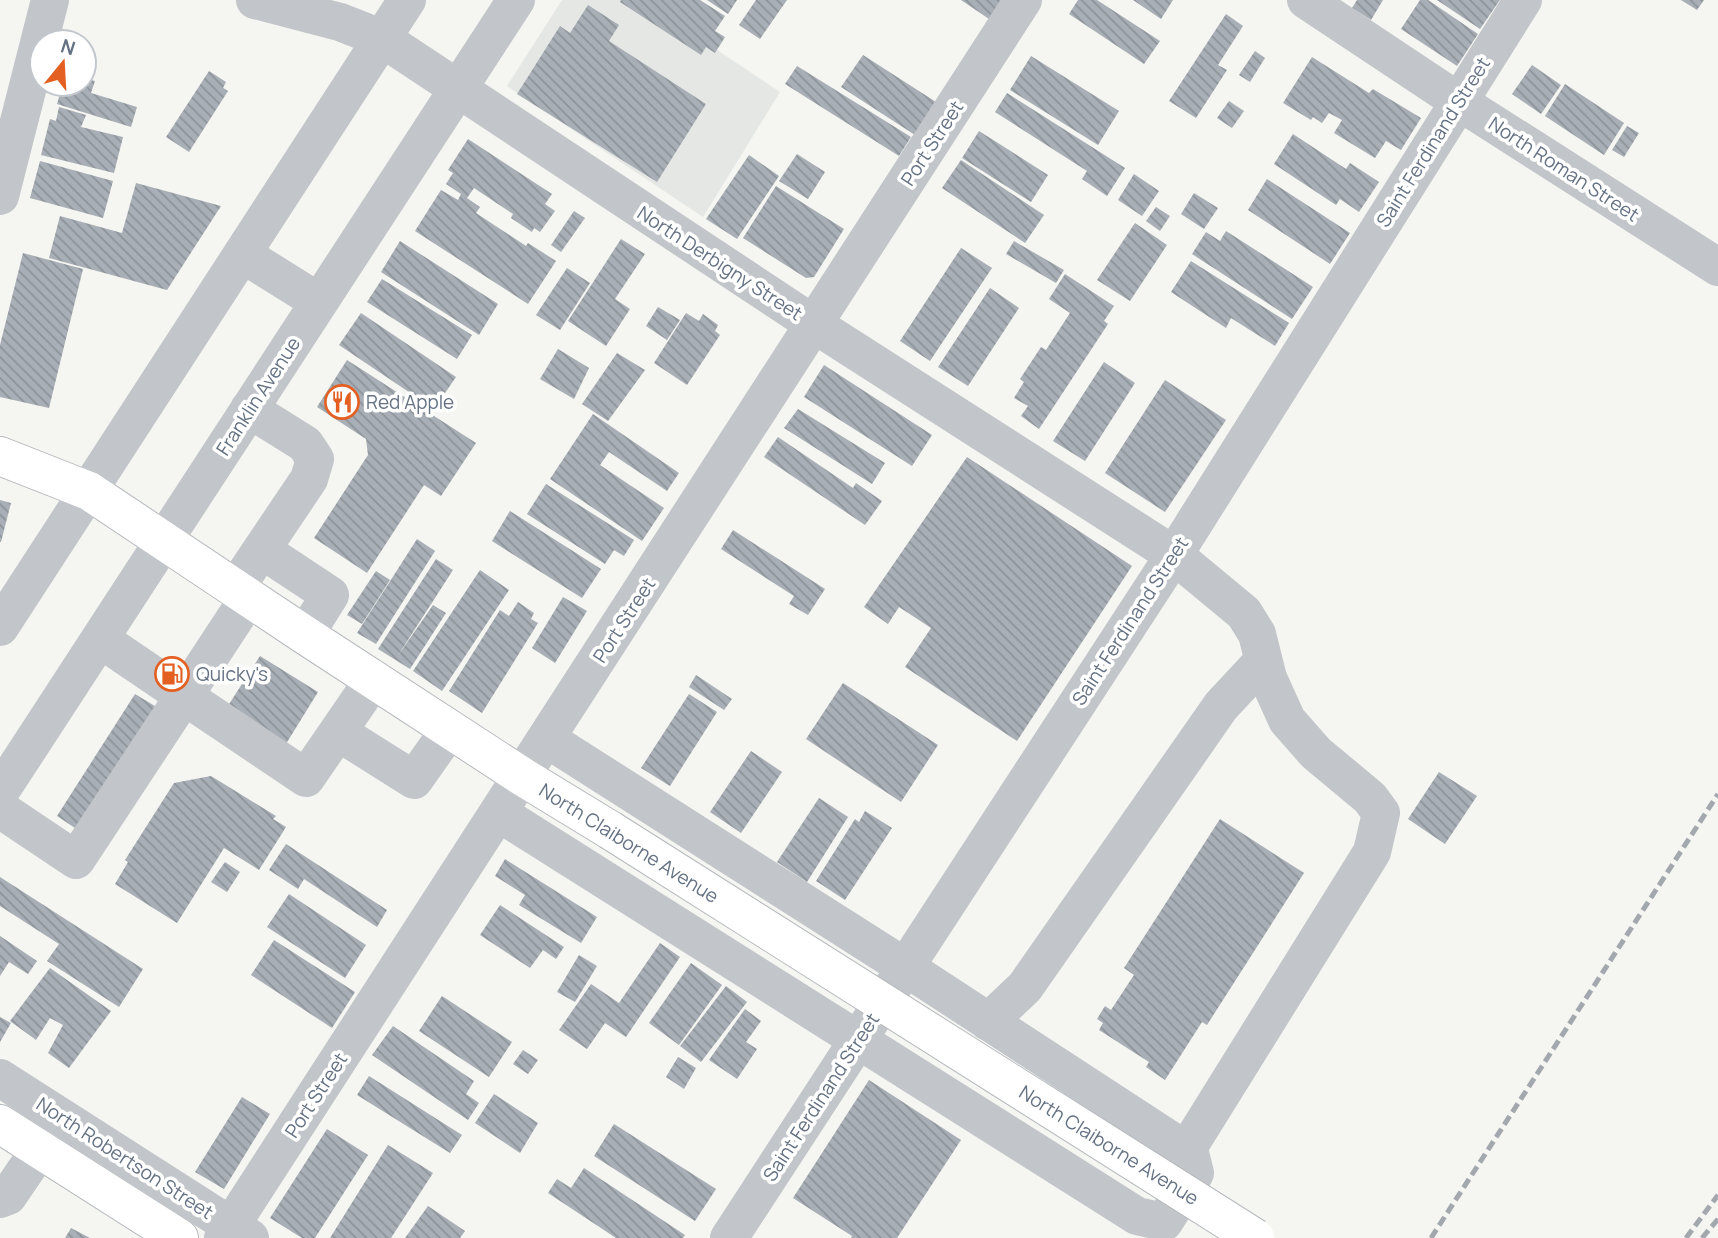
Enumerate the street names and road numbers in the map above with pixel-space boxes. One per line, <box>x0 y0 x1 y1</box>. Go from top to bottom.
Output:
street label: Saint Ferdinand Street <box>1370 52 1496 232</box>
street label: Port Street <box>895 95 969 191</box>
street label: North Roman Street <box>1484 111 1644 227</box>
street label: North Derbigny Street <box>632 200 808 326</box>
street label: Franklin Avenue <box>210 332 306 460</box>
street label: Saint Ferdinand Street <box>1066 532 1194 710</box>
street label: Port Street <box>587 572 661 668</box>
street label: North Claiborne Avenue <box>534 777 724 909</box>
street label: Saint Ferdinand Street <box>757 1008 885 1186</box>
street label: Port Street <box>279 1047 353 1143</box>
street label: North Claiborne Avenue <box>1014 1079 1204 1211</box>
street label: North Robertson Street <box>32 1091 218 1225</box>

